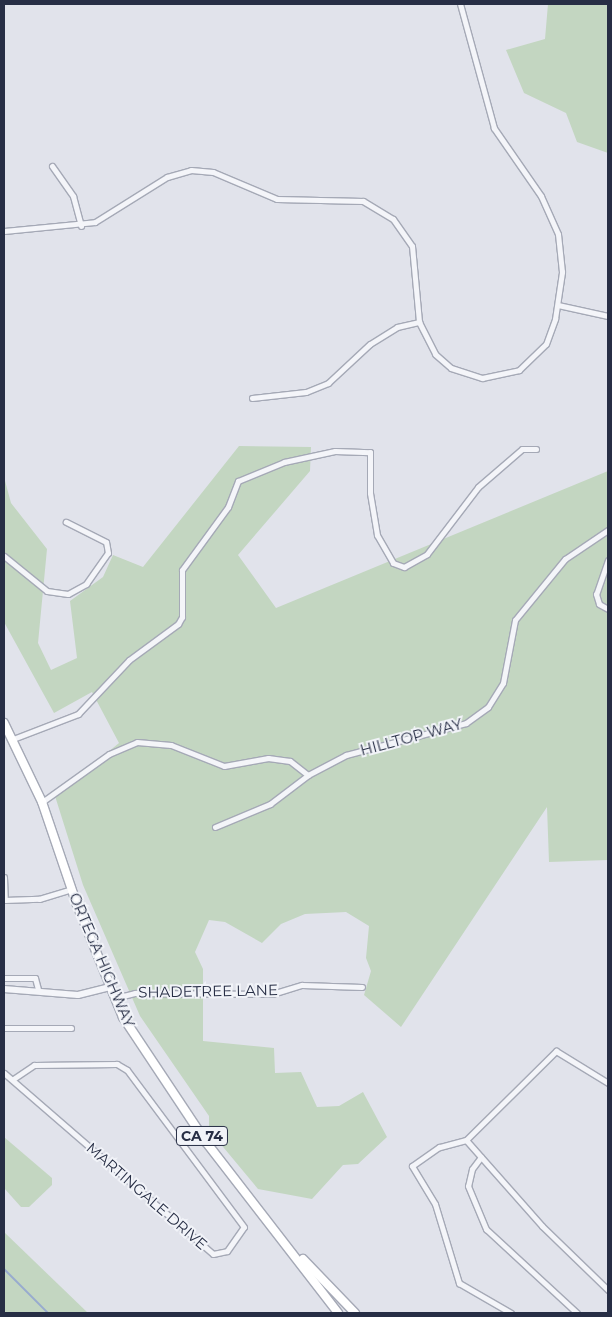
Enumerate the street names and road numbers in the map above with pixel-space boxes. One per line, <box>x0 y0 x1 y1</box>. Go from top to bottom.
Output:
street label: HILLTOP WAY <box>358 715 464 759</box>
street label: ORTEGA HIGHWAY <box>66 890 138 1030</box>
street label: SHADETREE LANE <box>138 981 278 1001</box>
road number: CA 74 <box>176 1124 228 1148</box>
street label: MARTINGALE DRIVE <box>83 1139 211 1253</box>

